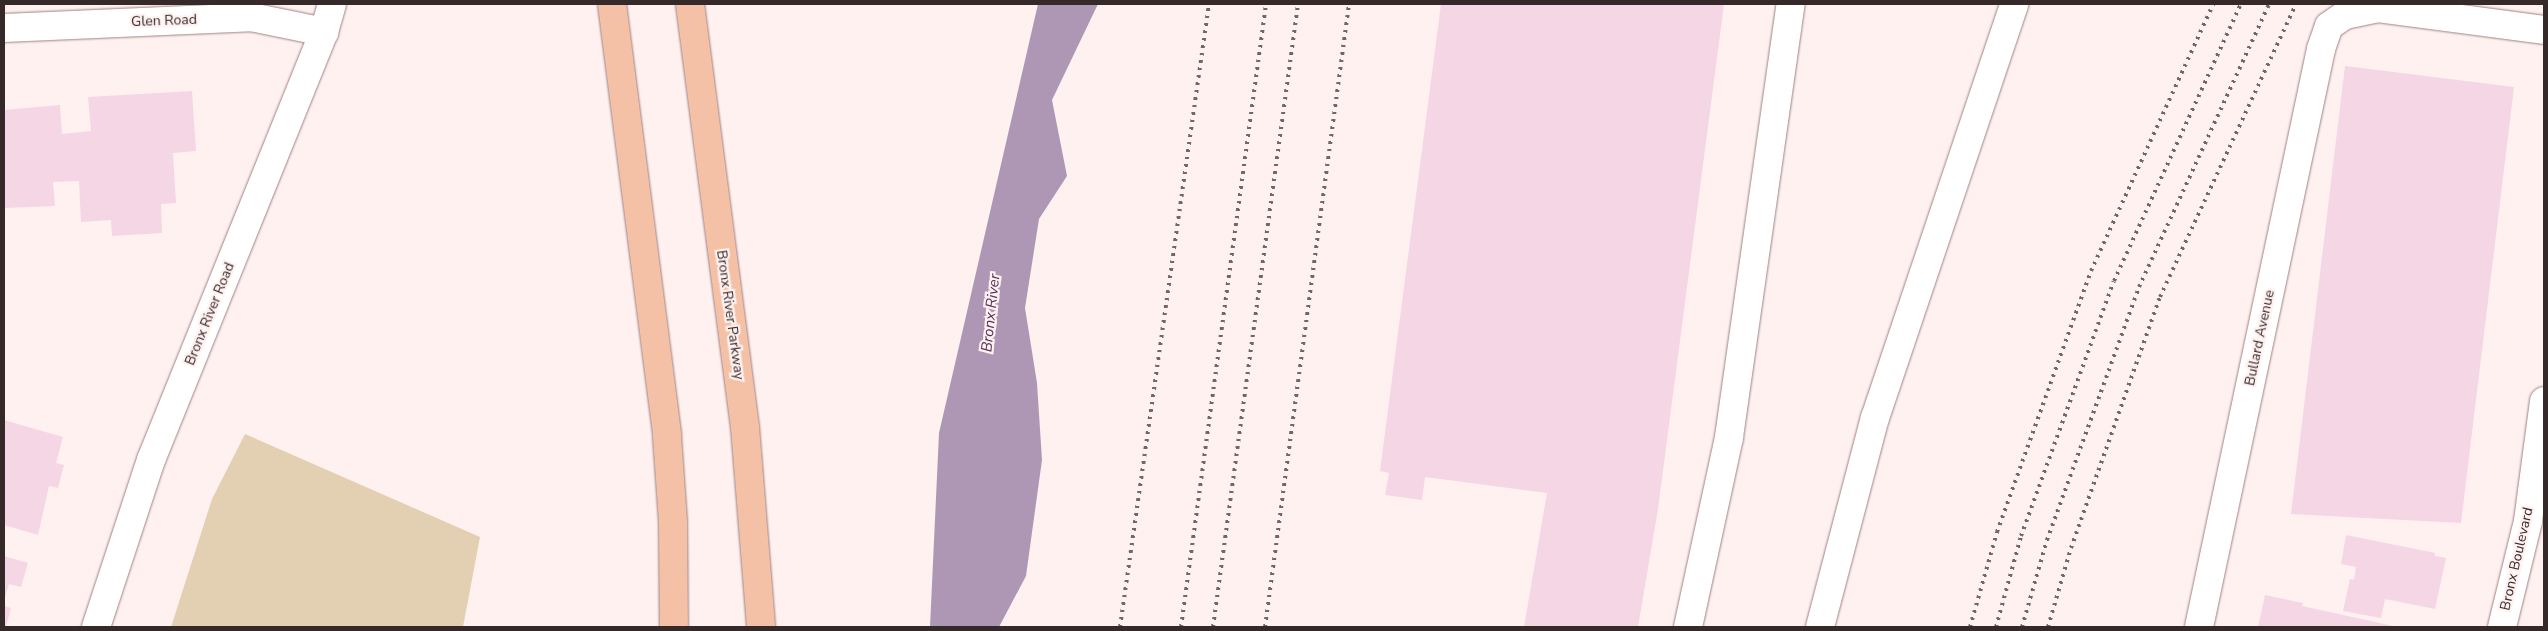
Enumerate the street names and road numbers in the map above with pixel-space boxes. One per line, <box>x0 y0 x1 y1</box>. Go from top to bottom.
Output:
street label: Glen Road <box>131 11 197 31</box>
street label: Bronx River Parkway <box>713 249 747 381</box>
street label: Bronx River Road <box>182 260 238 368</box>
street label: Bullard Avenue <box>2242 289 2278 387</box>
street label: Bronx Boulevard <box>2497 506 2537 612</box>

